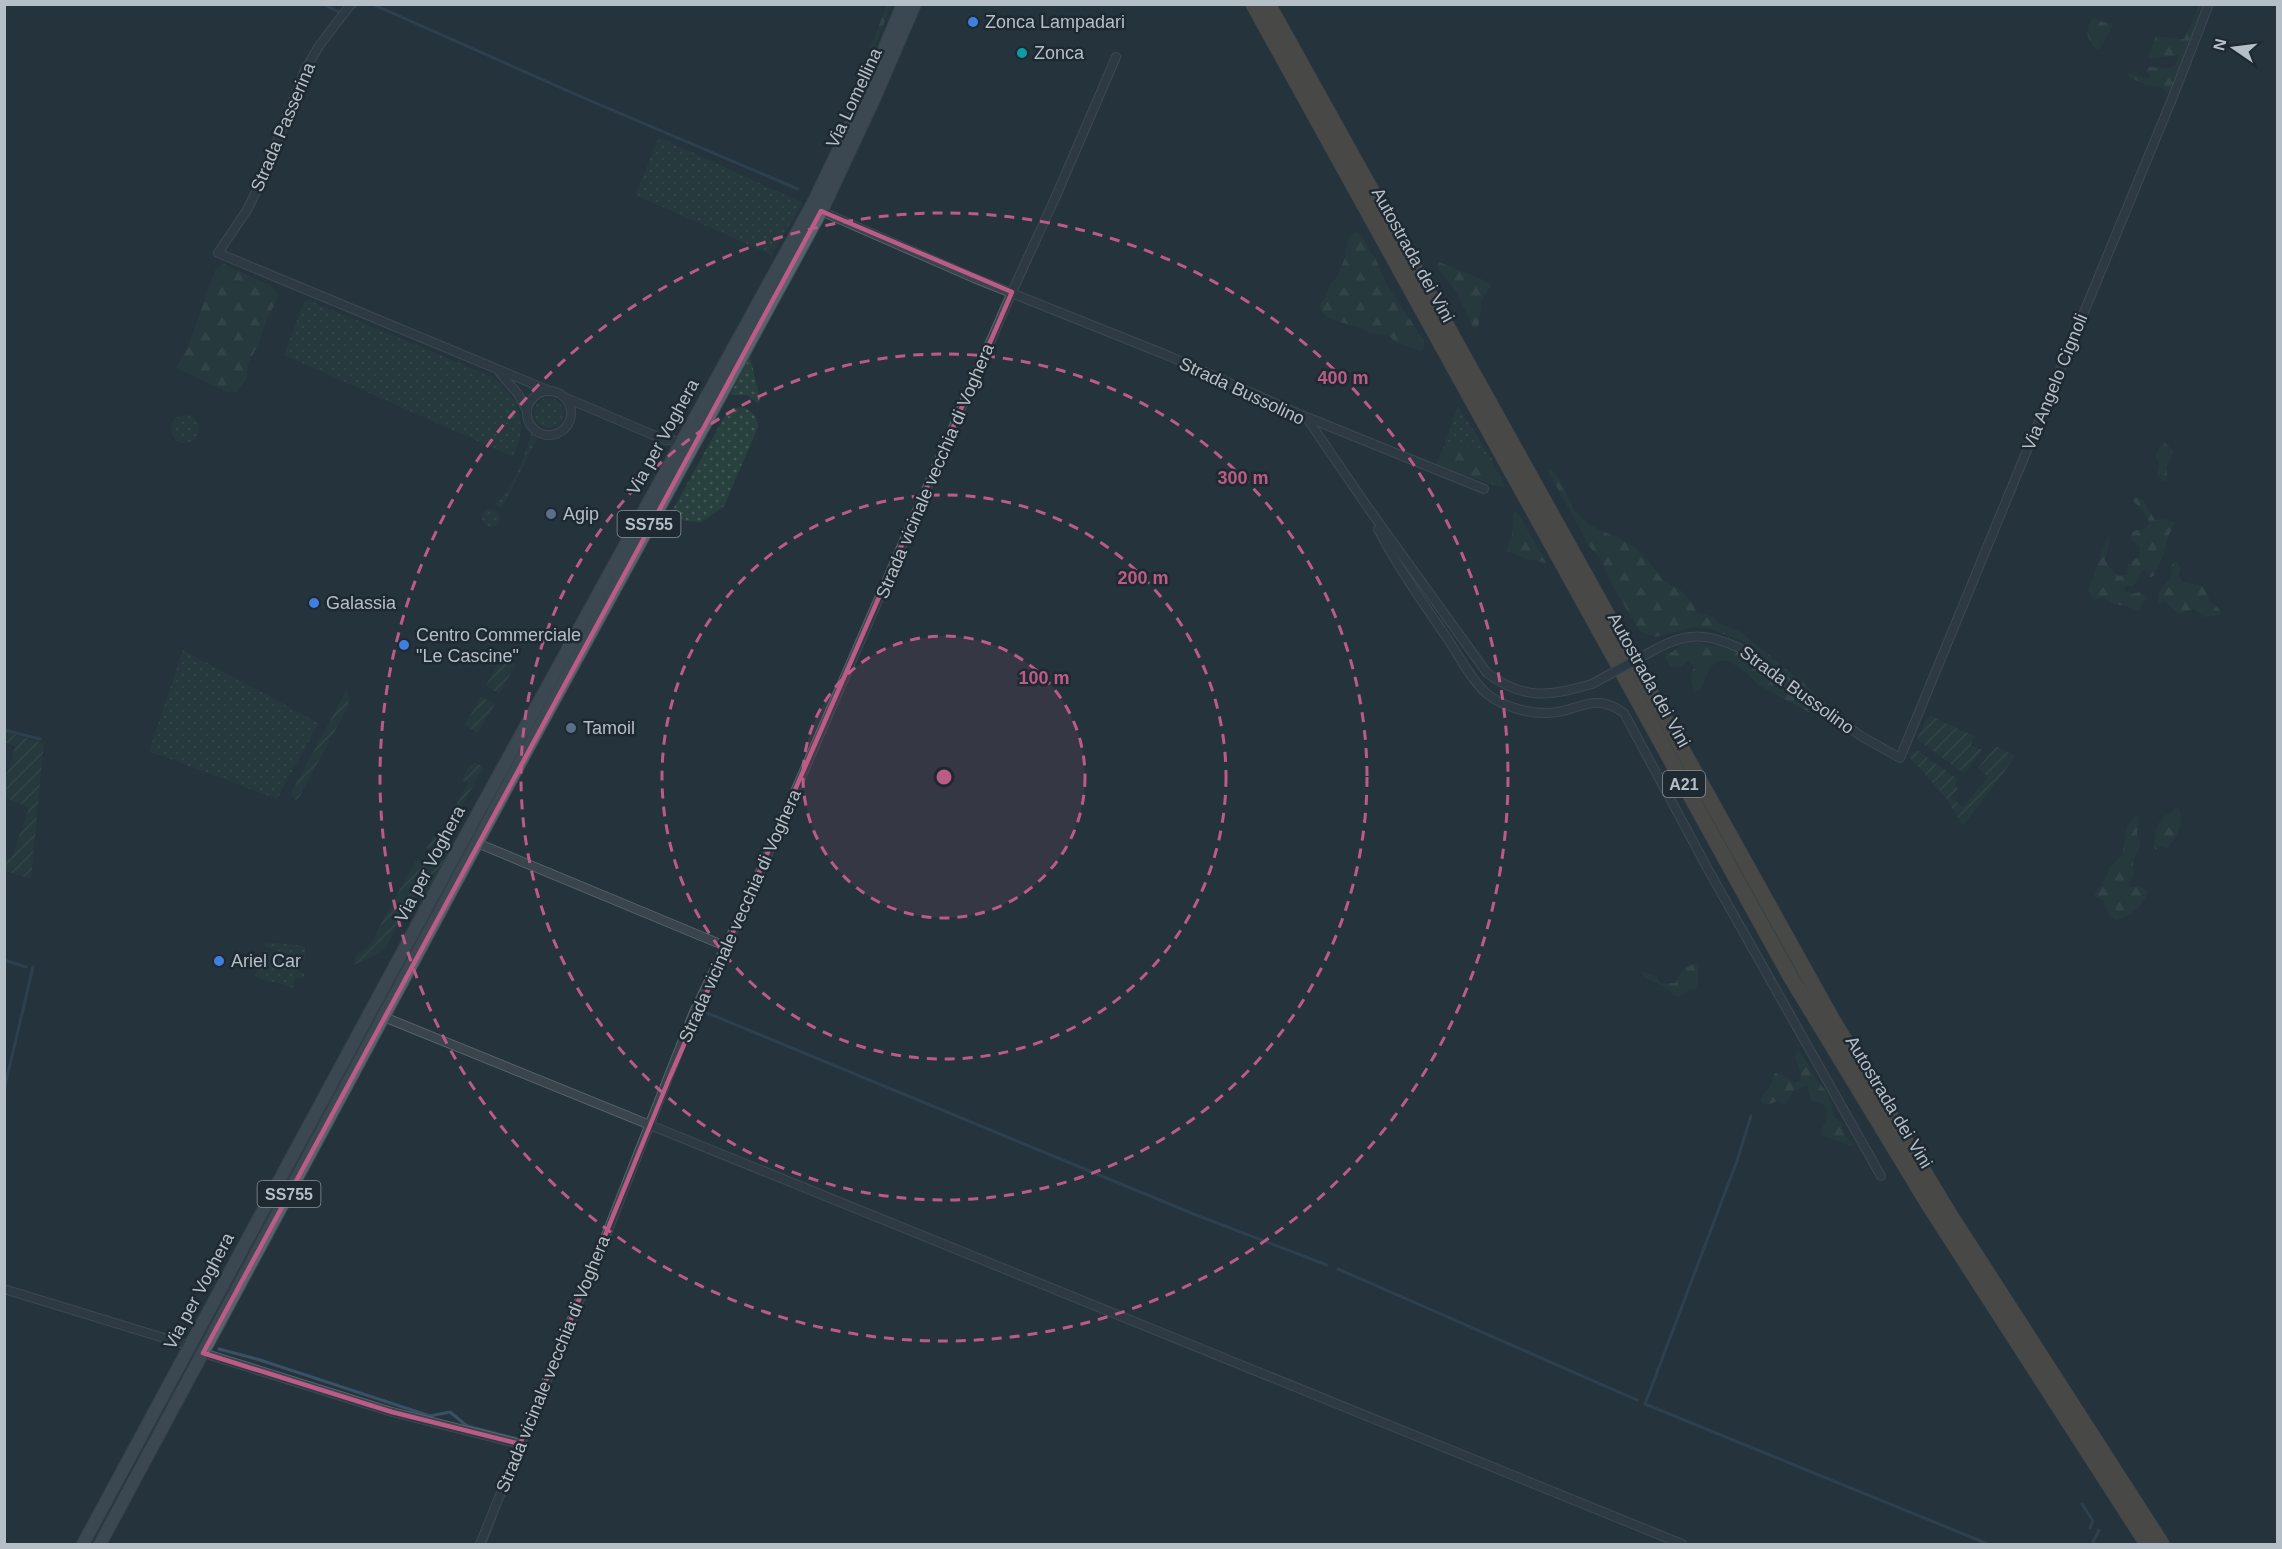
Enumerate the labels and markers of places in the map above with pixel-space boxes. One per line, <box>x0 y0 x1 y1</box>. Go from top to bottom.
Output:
place label: Zonca Lampadari <box>985 12 1125 32</box>
marker: Zonca Lampadari <box>966 15 980 29</box>
place label: Zonca <box>1034 43 1085 63</box>
marker: Zonca <box>1015 46 1029 60</box>
place label: Agip <box>563 504 599 524</box>
marker: Agip <box>544 507 558 521</box>
place label: Galassia <box>326 593 397 613</box>
marker: Galassia <box>307 596 321 610</box>
place label: Centro Commerciale "Le Cascine" <box>416 625 581 666</box>
marker: Centro Commerciale "Le Cascine" <box>397 638 411 652</box>
place label: Tamoil <box>583 718 635 738</box>
marker: Tamoil <box>564 721 578 735</box>
centre of rings <box>934 767 954 787</box>
place label: Ariel Car <box>231 951 301 971</box>
marker: Ariel Car <box>212 954 226 968</box>

